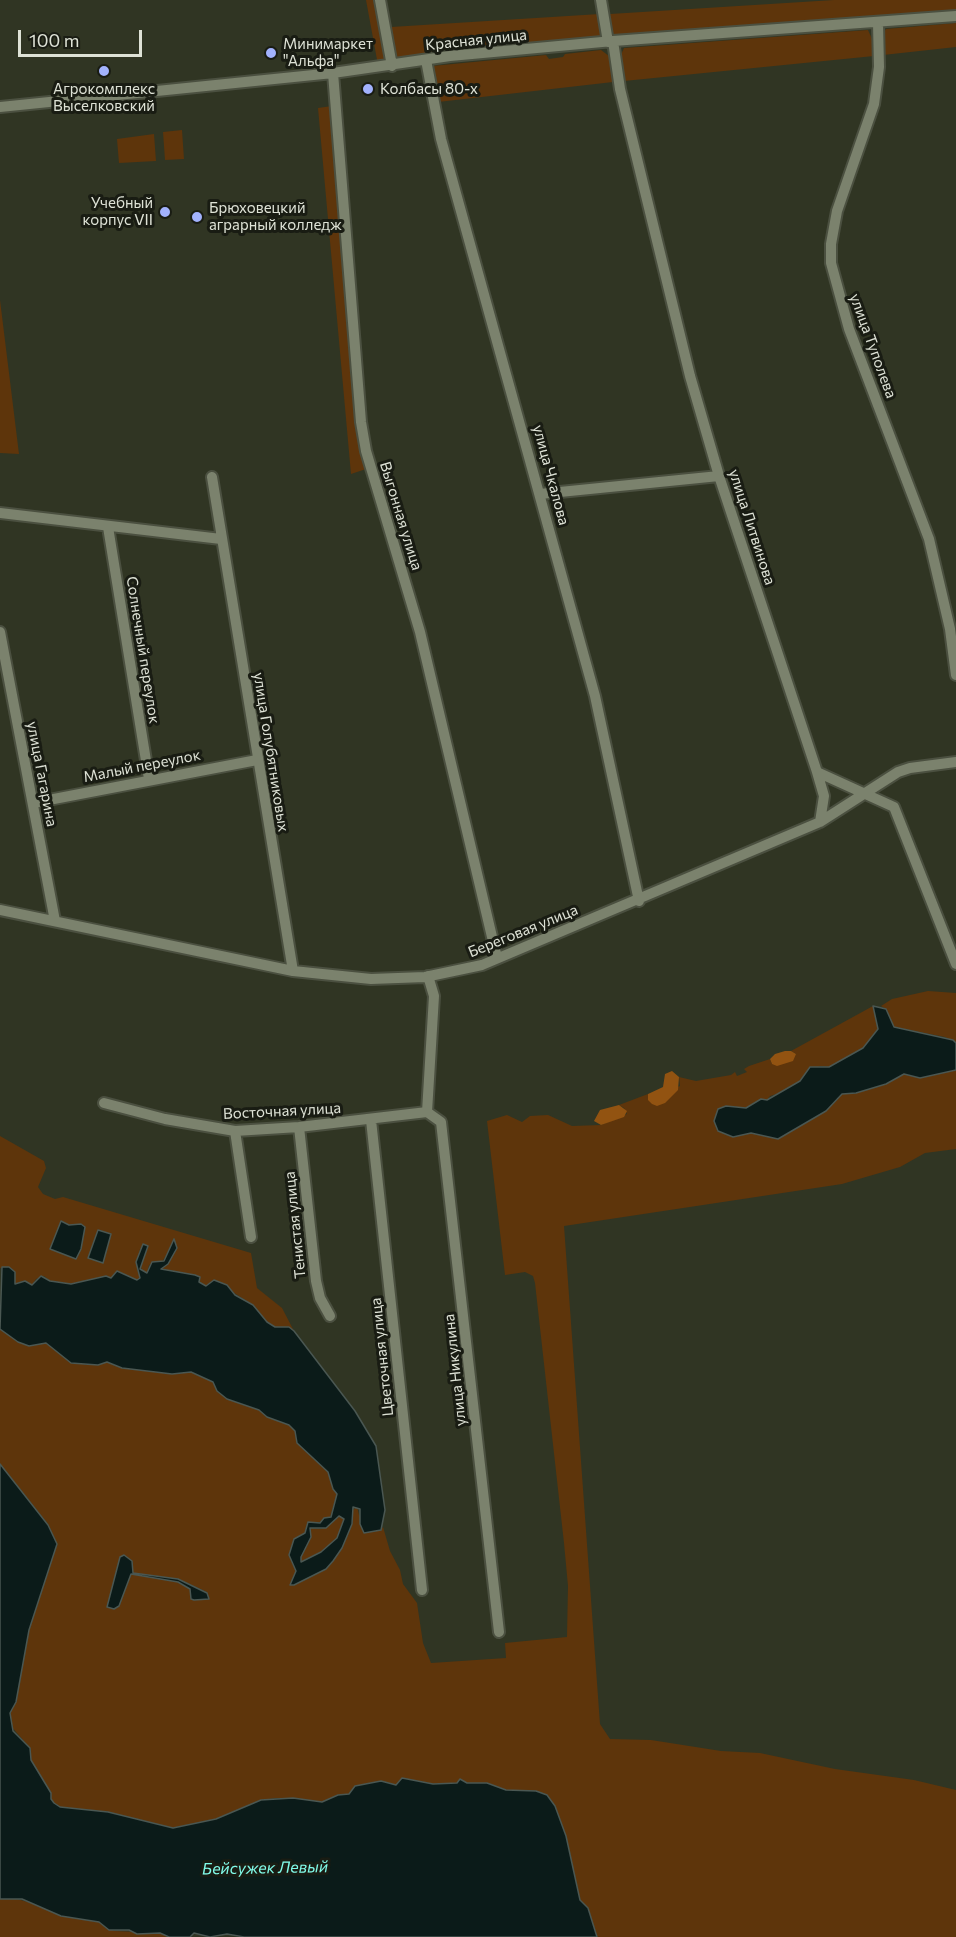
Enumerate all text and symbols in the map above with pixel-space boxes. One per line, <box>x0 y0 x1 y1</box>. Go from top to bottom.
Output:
scale bar <box>21 18 146 56</box>
street label: Красная улица <box>424 26 528 54</box>
text: 100 m <box>29 29 79 51</box>
place label: Минимаркет "Альфа" <box>283 35 373 70</box>
marker: Минимаркет "Альфа" <box>264 46 278 60</box>
marker: Агрокомплекс Выселковский <box>97 64 111 78</box>
place label: Агрокомплекс Выселковский <box>53 80 155 115</box>
place label: Колбасы 80-х <box>380 80 478 98</box>
marker: Колбасы 80-х <box>361 82 375 96</box>
place label: Учебный корпус VII <box>83 194 153 229</box>
place label: Брюховецкий аграрный колледж <box>209 199 342 234</box>
marker: Учебный корпус VII <box>158 205 172 219</box>
marker: Брюховецкий аграрный колледж <box>190 210 204 224</box>
street label: улица Туполева <box>846 291 900 401</box>
street label: улица Чкалова <box>529 423 573 527</box>
street label: Выгонная улица <box>376 460 426 572</box>
street label: улица Литвинова <box>725 467 779 587</box>
street label: Солнечный переулок <box>122 575 164 725</box>
street label: улица Голубятниковых <box>250 671 292 833</box>
street label: улица Гагарина <box>23 720 61 828</box>
street label: Малый переулок <box>82 746 202 786</box>
street label: Береговая улица <box>465 901 581 961</box>
street label: Восточная улица <box>223 1099 341 1123</box>
street label: Тенистая улица <box>280 1171 310 1279</box>
street label: Цветочная улица <box>367 1297 397 1417</box>
street label: улица Никулина <box>440 1313 470 1427</box>
water label: Бейсужек Левый <box>202 1857 328 1879</box>

